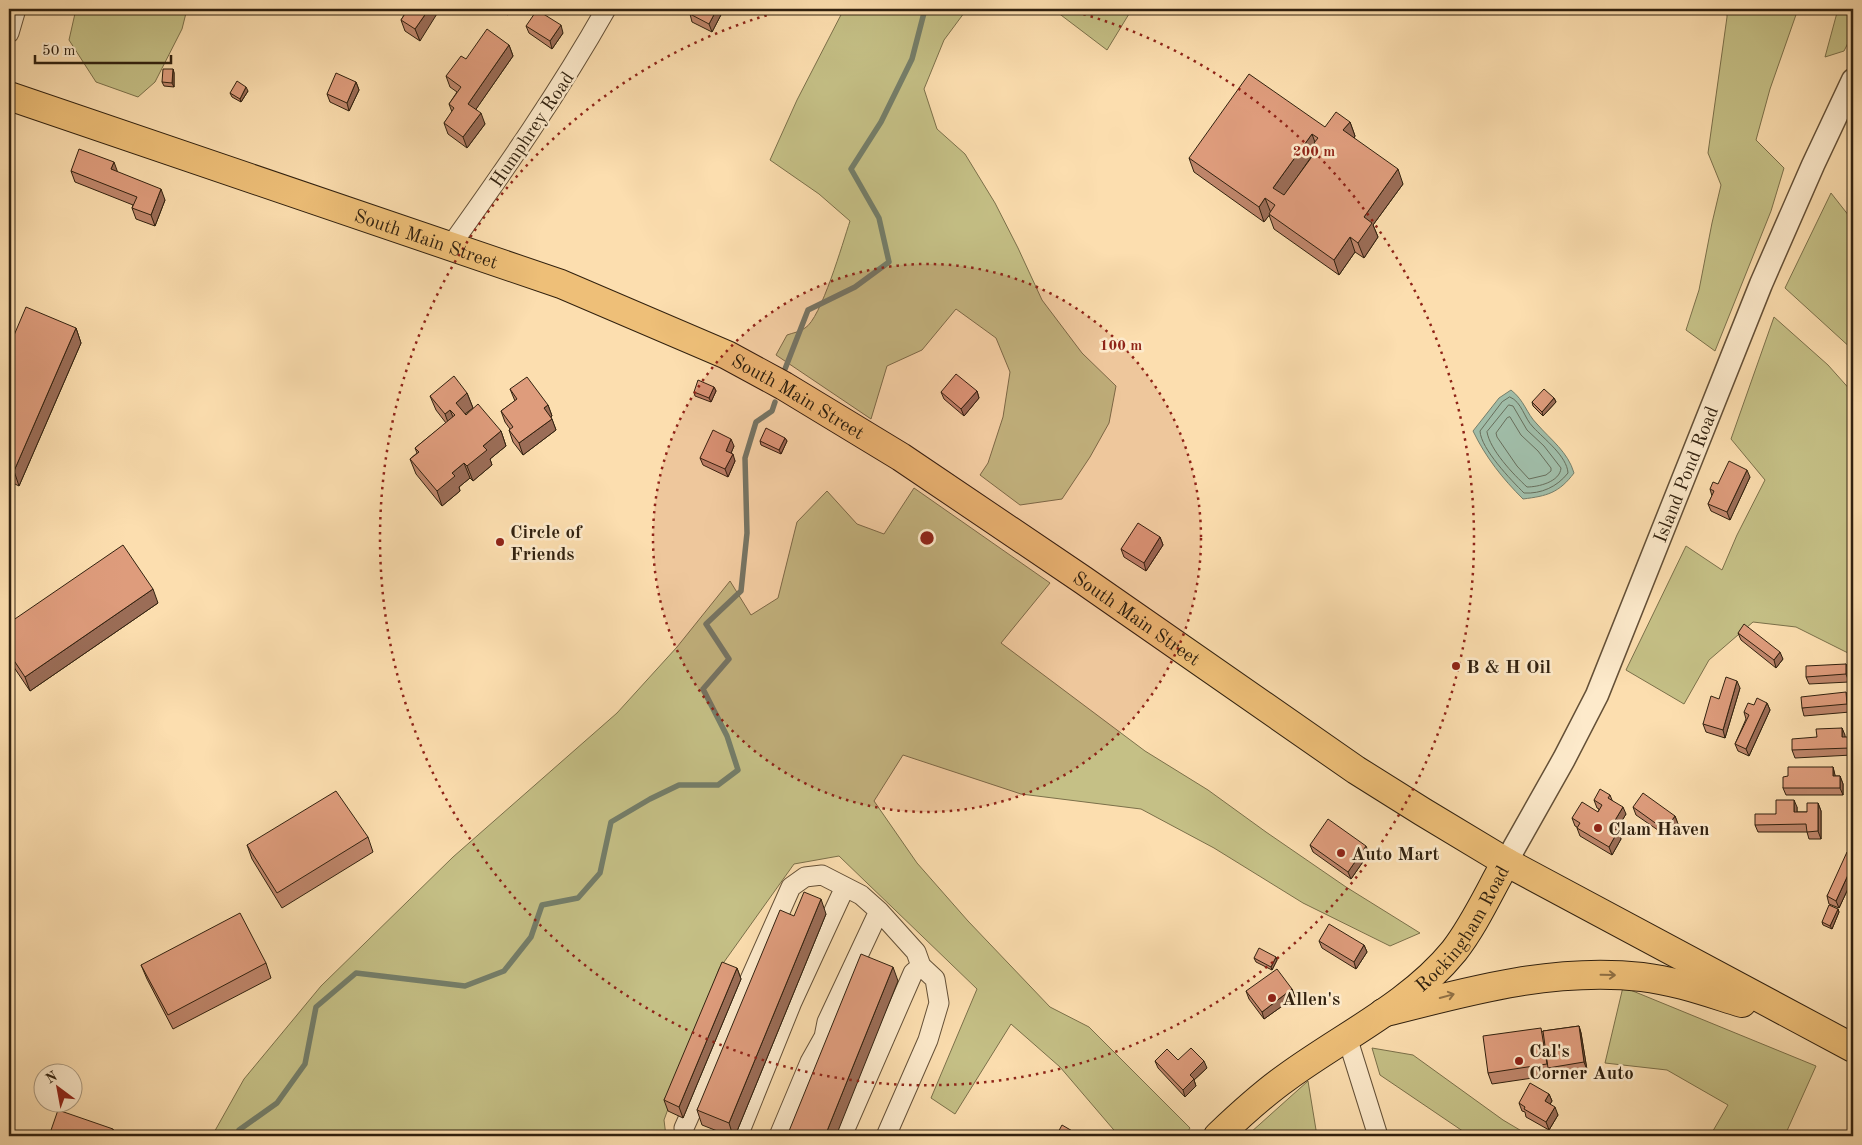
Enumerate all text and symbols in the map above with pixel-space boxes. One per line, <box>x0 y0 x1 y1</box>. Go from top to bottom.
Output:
scale bar <box>35 32 171 64</box>
text: 50 m <box>42 44 76 59</box>
street label: Humphrey Road <box>488 69 579 192</box>
text: 200 m <box>1293 145 1335 160</box>
street label: South Main Street <box>352 207 500 274</box>
text: 100 m <box>1100 339 1142 354</box>
street label: South Main Street <box>728 352 867 444</box>
street label: Island Pond Road <box>1652 404 1723 546</box>
place label: Circle of Friends <box>510 524 583 565</box>
centre of rings <box>918 529 936 547</box>
marker: Circle of Friends <box>494 536 506 548</box>
street label: South Main Street <box>1069 569 1203 670</box>
place label: B & H Oil <box>1466 659 1551 678</box>
marker: B & H Oil <box>1450 660 1462 672</box>
place label: Clam Haven <box>1608 821 1710 840</box>
marker: Clam Haven <box>1592 822 1604 834</box>
place label: Auto Mart <box>1351 846 1439 865</box>
marker: Auto Mart <box>1335 847 1347 859</box>
street label: Rockingham Road <box>1413 863 1514 996</box>
one-way arrow <box>1600 970 1616 980</box>
place label: Allen's <box>1282 991 1340 1010</box>
one-way arrow <box>1439 991 1455 1000</box>
marker: Allen's <box>1266 992 1278 1004</box>
place label: Cal's Corner Auto <box>1529 1043 1634 1084</box>
marker: Cal's Corner Auto <box>1513 1055 1525 1067</box>
north arrow <box>32 1062 82 1112</box>
text: N <box>43 1069 60 1087</box>

